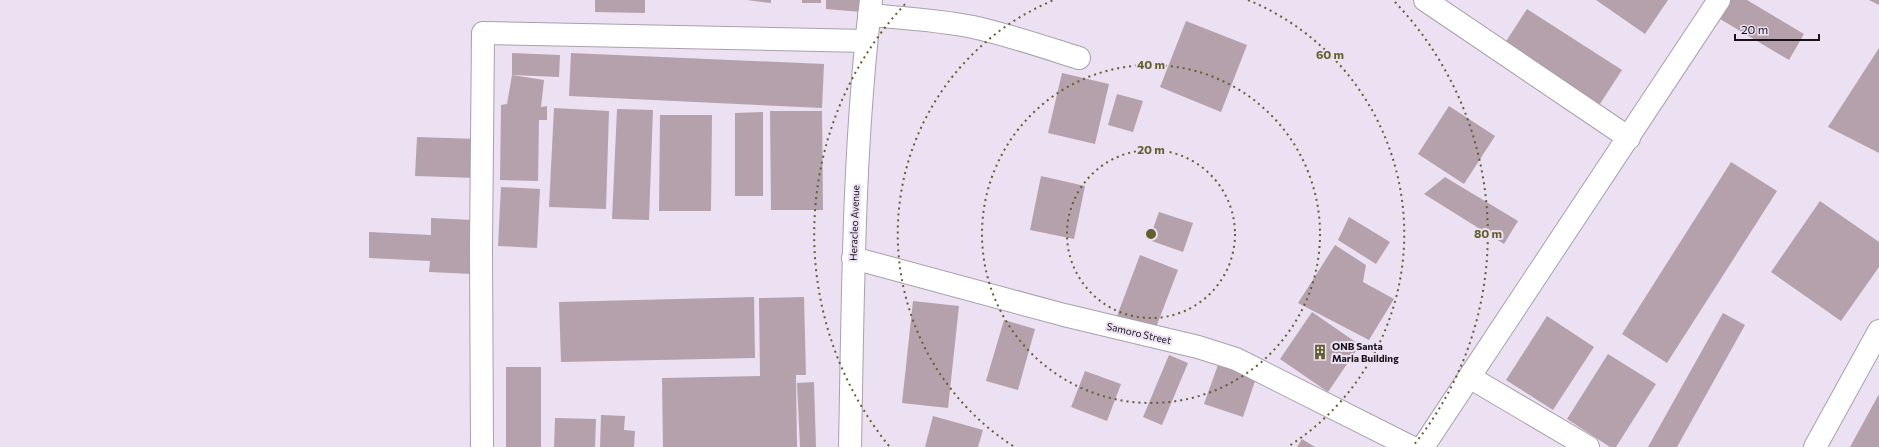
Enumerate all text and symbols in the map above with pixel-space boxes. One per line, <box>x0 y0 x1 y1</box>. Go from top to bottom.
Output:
scale bar <box>1735 16 1819 42</box>
text: 20 m <box>1741 22 1768 36</box>
text: 60 m <box>1316 47 1344 61</box>
text: 40 m <box>1137 57 1165 71</box>
text: 20 m <box>1137 142 1165 156</box>
street label: Heracleo Avenue <box>847 185 861 261</box>
text: 80 m <box>1474 226 1502 240</box>
centre of rings <box>1144 227 1158 241</box>
street label: Samoro Street <box>1106 320 1172 346</box>
place label: ONB Santa Maria Building <box>1332 340 1399 364</box>
building icon: ONB Santa Maria Building <box>1311 343 1329 361</box>

